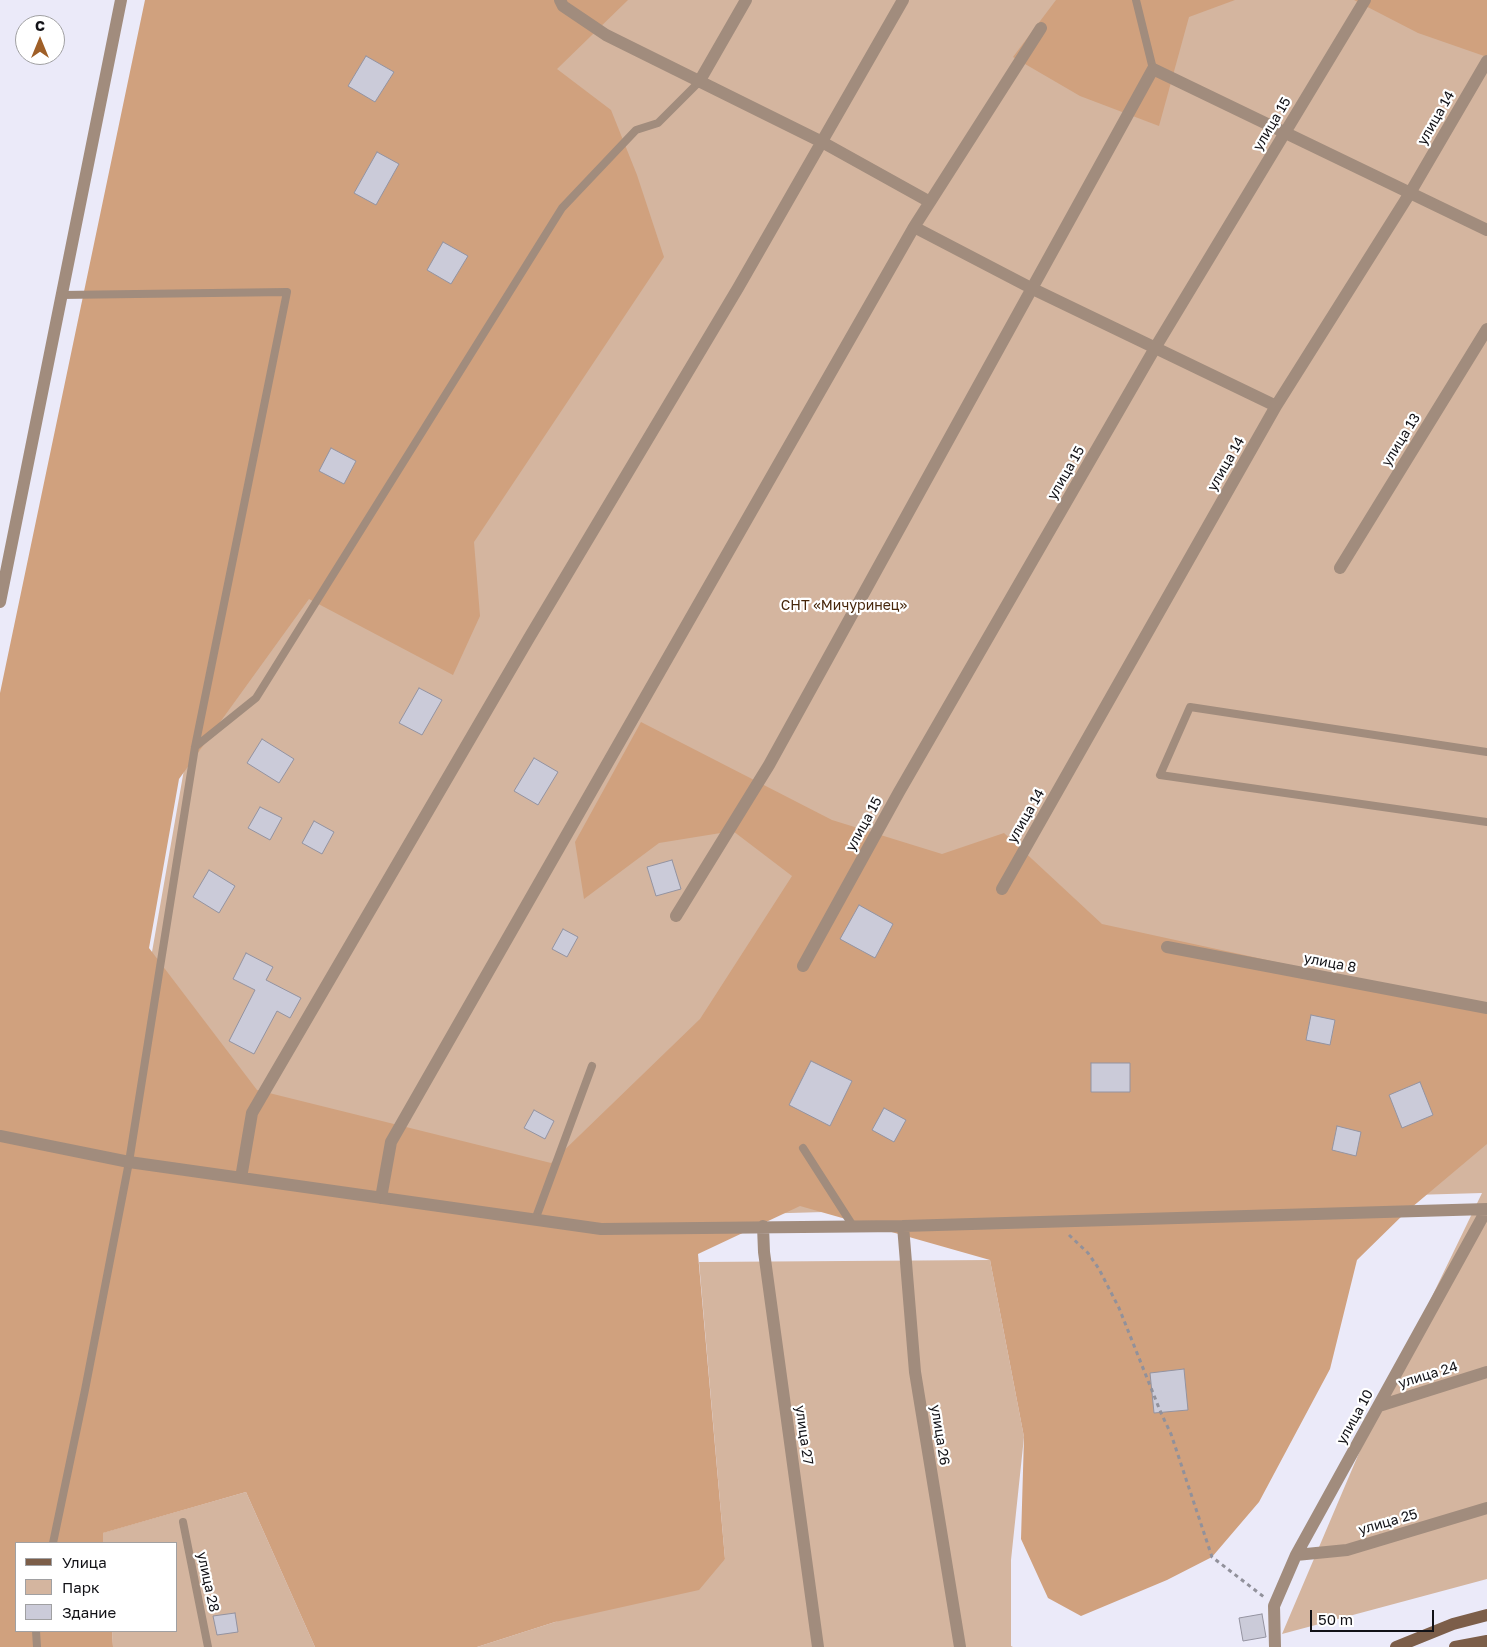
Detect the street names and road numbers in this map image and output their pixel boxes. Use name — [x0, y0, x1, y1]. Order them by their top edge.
street label: улица 14 — [1414, 88, 1458, 148]
street label: улица 15 — [1249, 94, 1295, 154]
street label: улица 13 — [1378, 410, 1424, 470]
street label: улица 14 — [1204, 434, 1248, 494]
street label: улица 15 — [1044, 443, 1088, 503]
street label: улица 14 — [1004, 786, 1048, 846]
street label: улица 15 — [842, 794, 886, 854]
street label: улица 8 — [1302, 950, 1358, 976]
street label: улица 24 — [1396, 1358, 1460, 1392]
street label: улица 10 — [1333, 1387, 1377, 1447]
street label: улица 27 — [792, 1404, 816, 1466]
street label: улица 26 — [927, 1404, 953, 1466]
street label: улица 25 — [1356, 1506, 1420, 1538]
street label: улица 28 — [193, 1550, 223, 1614]

